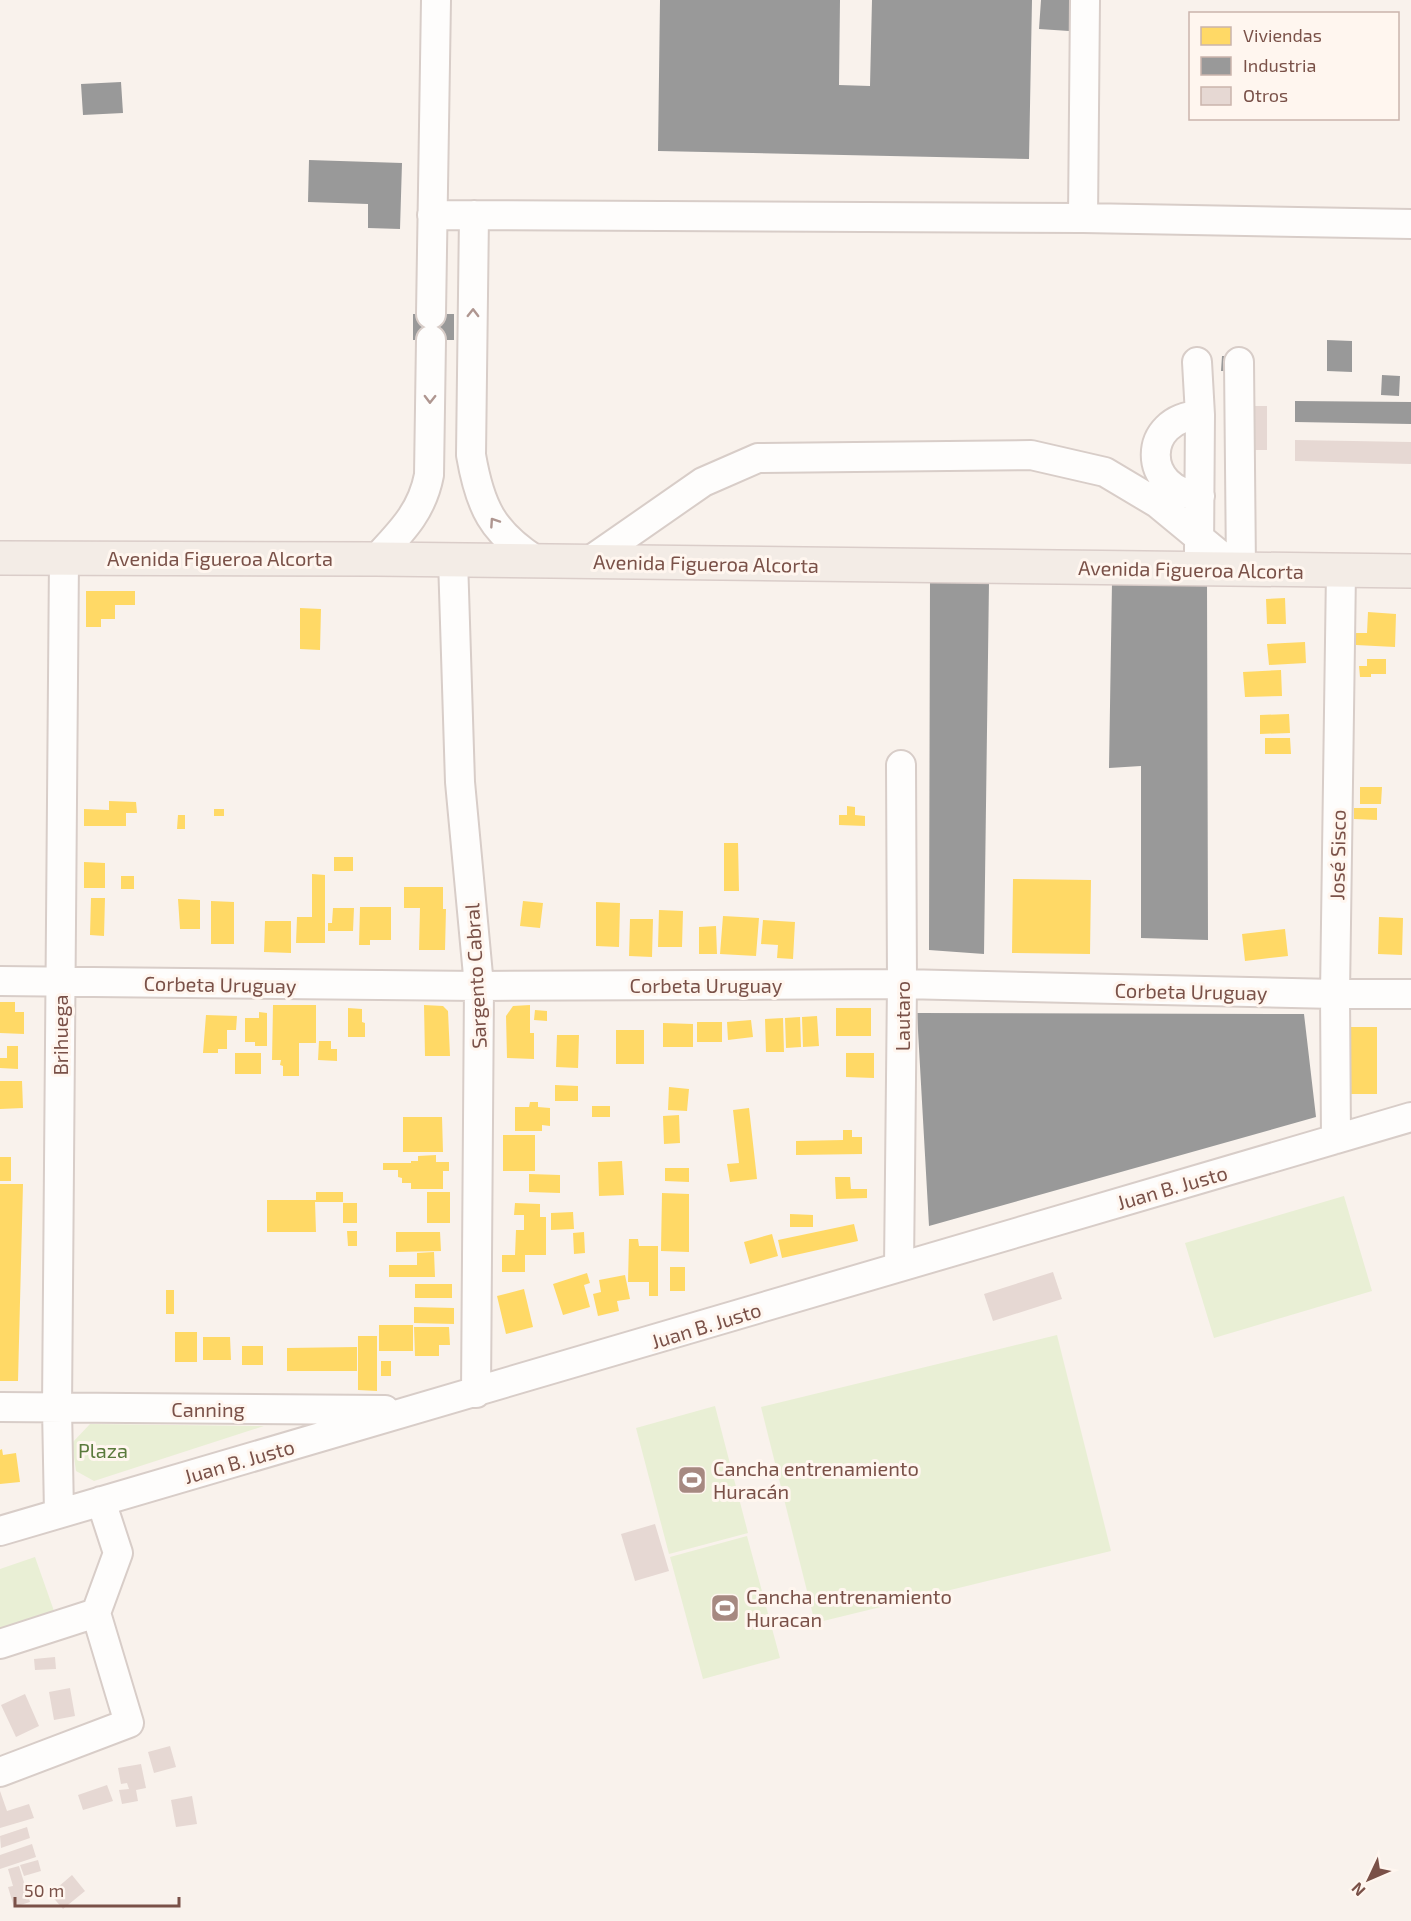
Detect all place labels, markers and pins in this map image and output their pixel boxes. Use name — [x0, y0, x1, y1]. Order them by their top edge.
place label: Cancha entrenamiento Huracán — [713, 1456, 919, 1503]
sports icon: Cancha entrenamiento Huracán — [676, 1464, 708, 1496]
place label: Cancha entrenamiento Huracan — [746, 1584, 952, 1631]
sports icon: Cancha entrenamiento Huracan — [709, 1592, 741, 1624]

